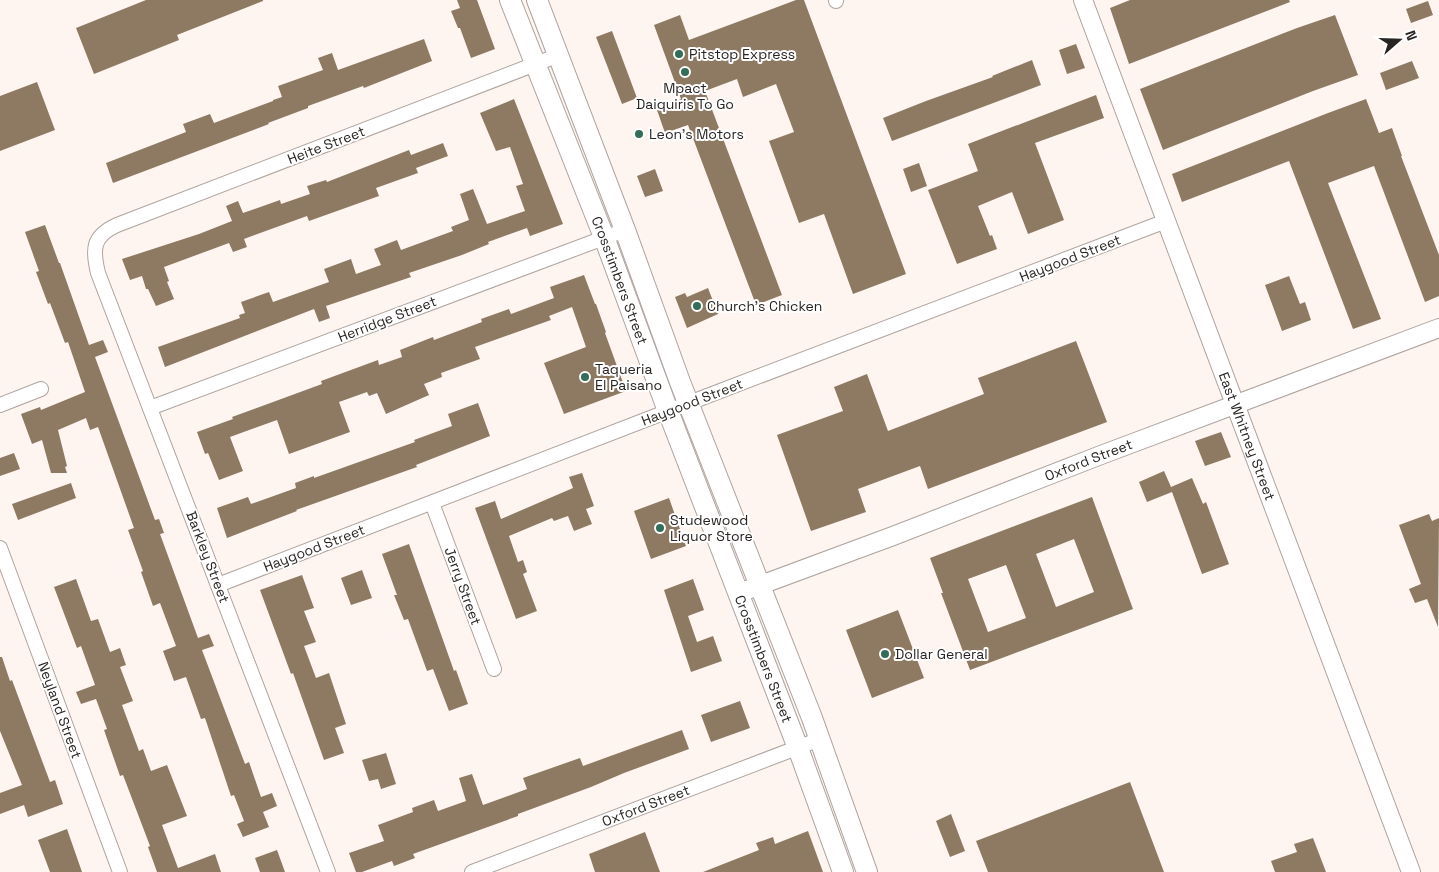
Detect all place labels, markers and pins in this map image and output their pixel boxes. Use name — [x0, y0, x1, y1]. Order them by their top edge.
place label: Pitstop Express — [689, 45, 795, 63]
marker: Pitstop Express — [673, 48, 685, 60]
marker: Mpact Daiquiris To Go — [679, 66, 691, 78]
place label: Mpact Daiquiris To Go — [636, 79, 734, 113]
place label: Leon's Motors — [649, 125, 744, 143]
marker: Leon's Motors — [633, 128, 645, 140]
place label: Church's Chicken — [707, 297, 822, 315]
marker: Church's Chicken — [691, 300, 703, 312]
place label: Taqueria El Paisano — [595, 360, 662, 394]
marker: Taqueria El Paisano — [579, 371, 591, 383]
place label: Studewood Liquor Store — [670, 511, 753, 545]
marker: Studewood Liquor Store — [654, 522, 666, 534]
place label: Dollar General — [895, 645, 988, 663]
marker: Dollar General — [879, 648, 891, 660]

